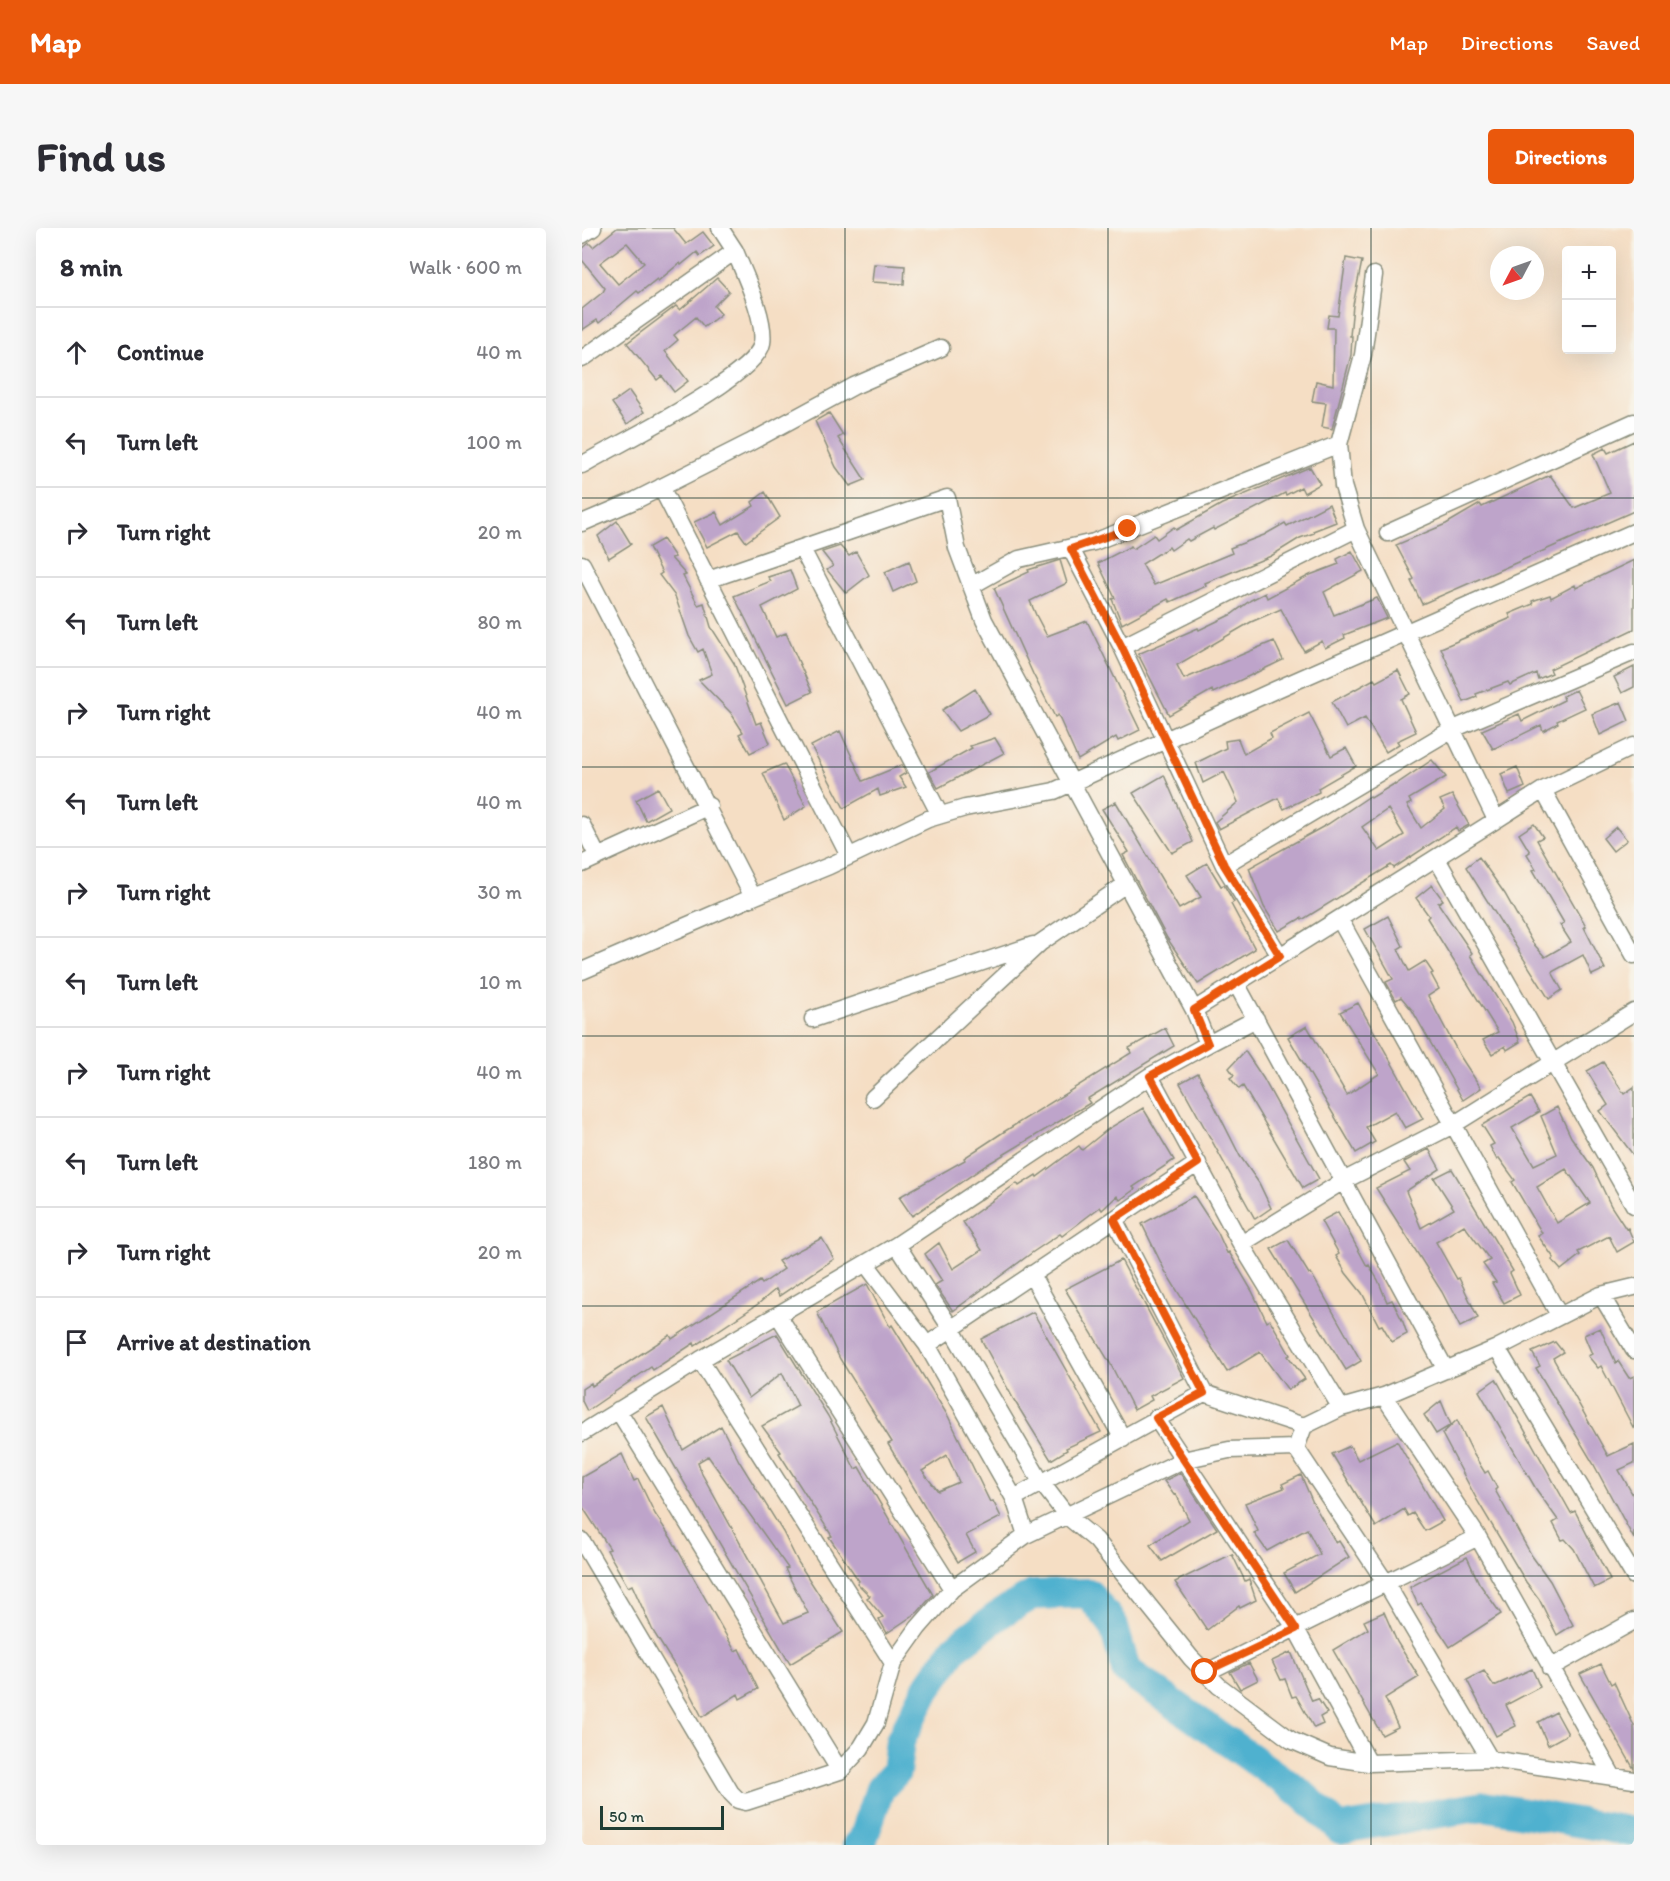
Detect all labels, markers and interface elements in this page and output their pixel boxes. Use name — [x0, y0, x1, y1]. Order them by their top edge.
text: Map — [30, 25, 81, 59]
text: Map — [1390, 30, 1428, 55]
text: Directions — [1461, 30, 1553, 55]
text: Saved — [1586, 30, 1640, 55]
button: Directions — [1488, 129, 1634, 184]
text: Find us — [36, 131, 166, 182]
north arrow — [1490, 246, 1544, 300]
map controls — [1562, 246, 1616, 354]
button: + — [1562, 246, 1616, 300]
text: 8 min — [60, 251, 122, 283]
text: Walk · 600 m — [409, 255, 522, 279]
button: − — [1562, 300, 1616, 354]
icon: ahead — [60, 336, 93, 369]
text: Continue — [117, 339, 204, 366]
text: 40 m — [476, 340, 522, 364]
icon: left — [60, 426, 93, 459]
text: Turn left — [117, 429, 198, 456]
text: 100 m — [467, 430, 522, 454]
route end — [1114, 515, 1140, 541]
icon: right — [60, 516, 93, 549]
text: Turn right — [117, 519, 211, 546]
text: 20 m — [478, 520, 522, 544]
icon: left — [60, 606, 93, 639]
text: Turn left — [117, 609, 198, 636]
text: 80 m — [477, 610, 522, 634]
icon: right — [60, 696, 93, 729]
text: Turn right — [117, 699, 211, 726]
text: 40 m — [476, 700, 522, 724]
icon: left — [60, 786, 93, 819]
text: Turn left — [117, 789, 198, 816]
text: 40 m — [476, 790, 522, 814]
icon: right — [60, 876, 93, 909]
text: Turn right — [117, 879, 211, 906]
text: 30 m — [477, 880, 522, 904]
icon: left — [60, 966, 93, 999]
text: Turn left — [117, 969, 198, 996]
text: 10 m — [479, 970, 522, 994]
icon: right — [60, 1056, 93, 1089]
text: Turn right — [117, 1059, 211, 1086]
text: 40 m — [476, 1060, 522, 1084]
icon: left — [60, 1146, 93, 1179]
text: Turn left — [117, 1149, 198, 1176]
text: 180 m — [468, 1150, 522, 1174]
icon: right — [60, 1236, 93, 1269]
text: Turn right — [117, 1239, 211, 1266]
text: 20 m — [478, 1240, 522, 1264]
icon: arrive — [60, 1326, 93, 1359]
text: Arrive at destination — [117, 1329, 311, 1356]
route start — [1191, 1658, 1217, 1684]
scale bar — [600, 1803, 724, 1830]
text: 50 m — [609, 1807, 644, 1826]

